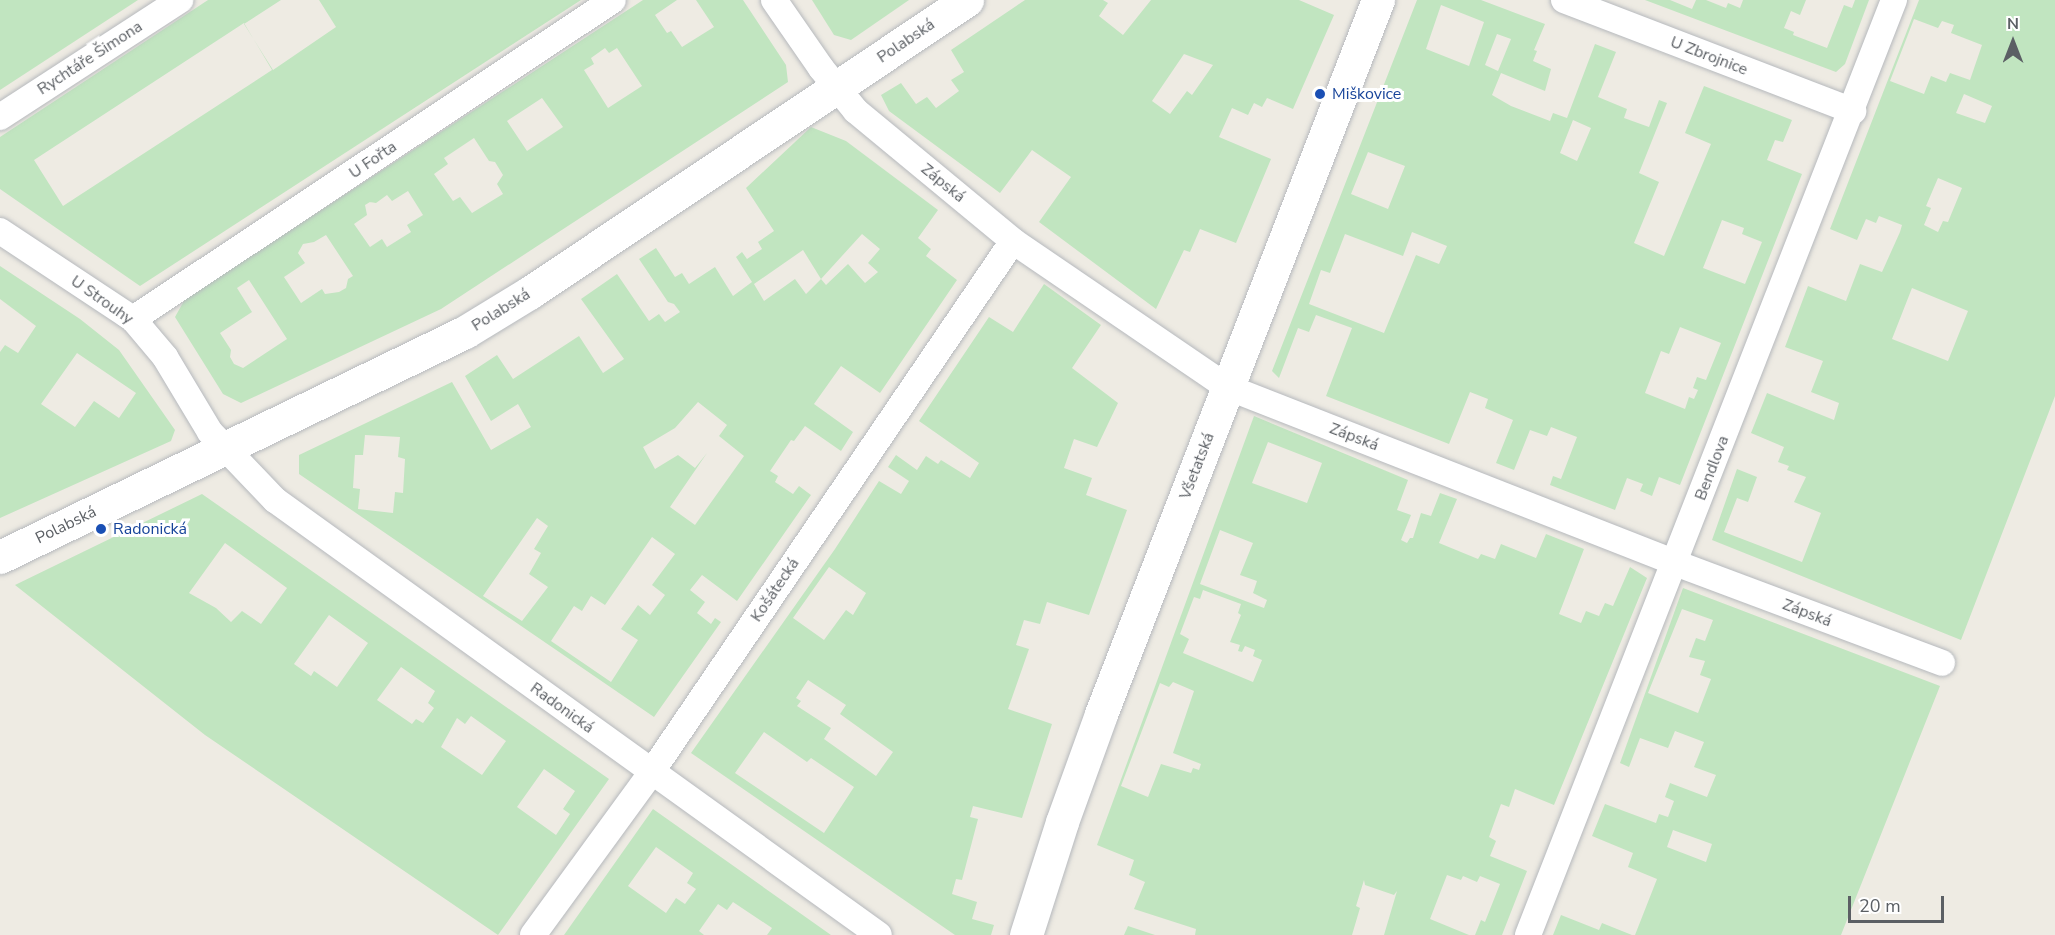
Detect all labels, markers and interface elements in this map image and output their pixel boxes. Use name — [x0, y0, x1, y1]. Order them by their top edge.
north arrow — [1983, 12, 2043, 72]
text: N — [2007, 13, 2019, 35]
street label: Polabská — [874, 15, 938, 67]
street label: Rychtáře Šimona — [34, 17, 146, 99]
street label: U Zbrojnice — [1668, 32, 1750, 80]
place label: Miškovice — [1332, 84, 1401, 104]
marker: Miškovice — [1313, 87, 1327, 101]
street label: U Fořta — [346, 137, 400, 183]
street label: Zápská — [917, 159, 969, 207]
street label: U Strouhy — [67, 272, 137, 328]
street label: Polabská — [468, 285, 534, 335]
street label: Zápská — [1327, 419, 1381, 455]
street label: Všetatská — [1175, 430, 1219, 502]
street label: Bendlova — [1691, 433, 1733, 503]
street label: Polabská — [32, 502, 100, 548]
place label: Radonická — [113, 519, 187, 539]
marker: Radonická — [94, 522, 108, 536]
street label: Košátecká — [747, 554, 803, 626]
street label: Zápská — [1780, 595, 1834, 631]
street label: Radonická — [526, 678, 598, 738]
scale bar — [1851, 884, 1947, 922]
text: 20 m — [1859, 894, 1901, 918]

